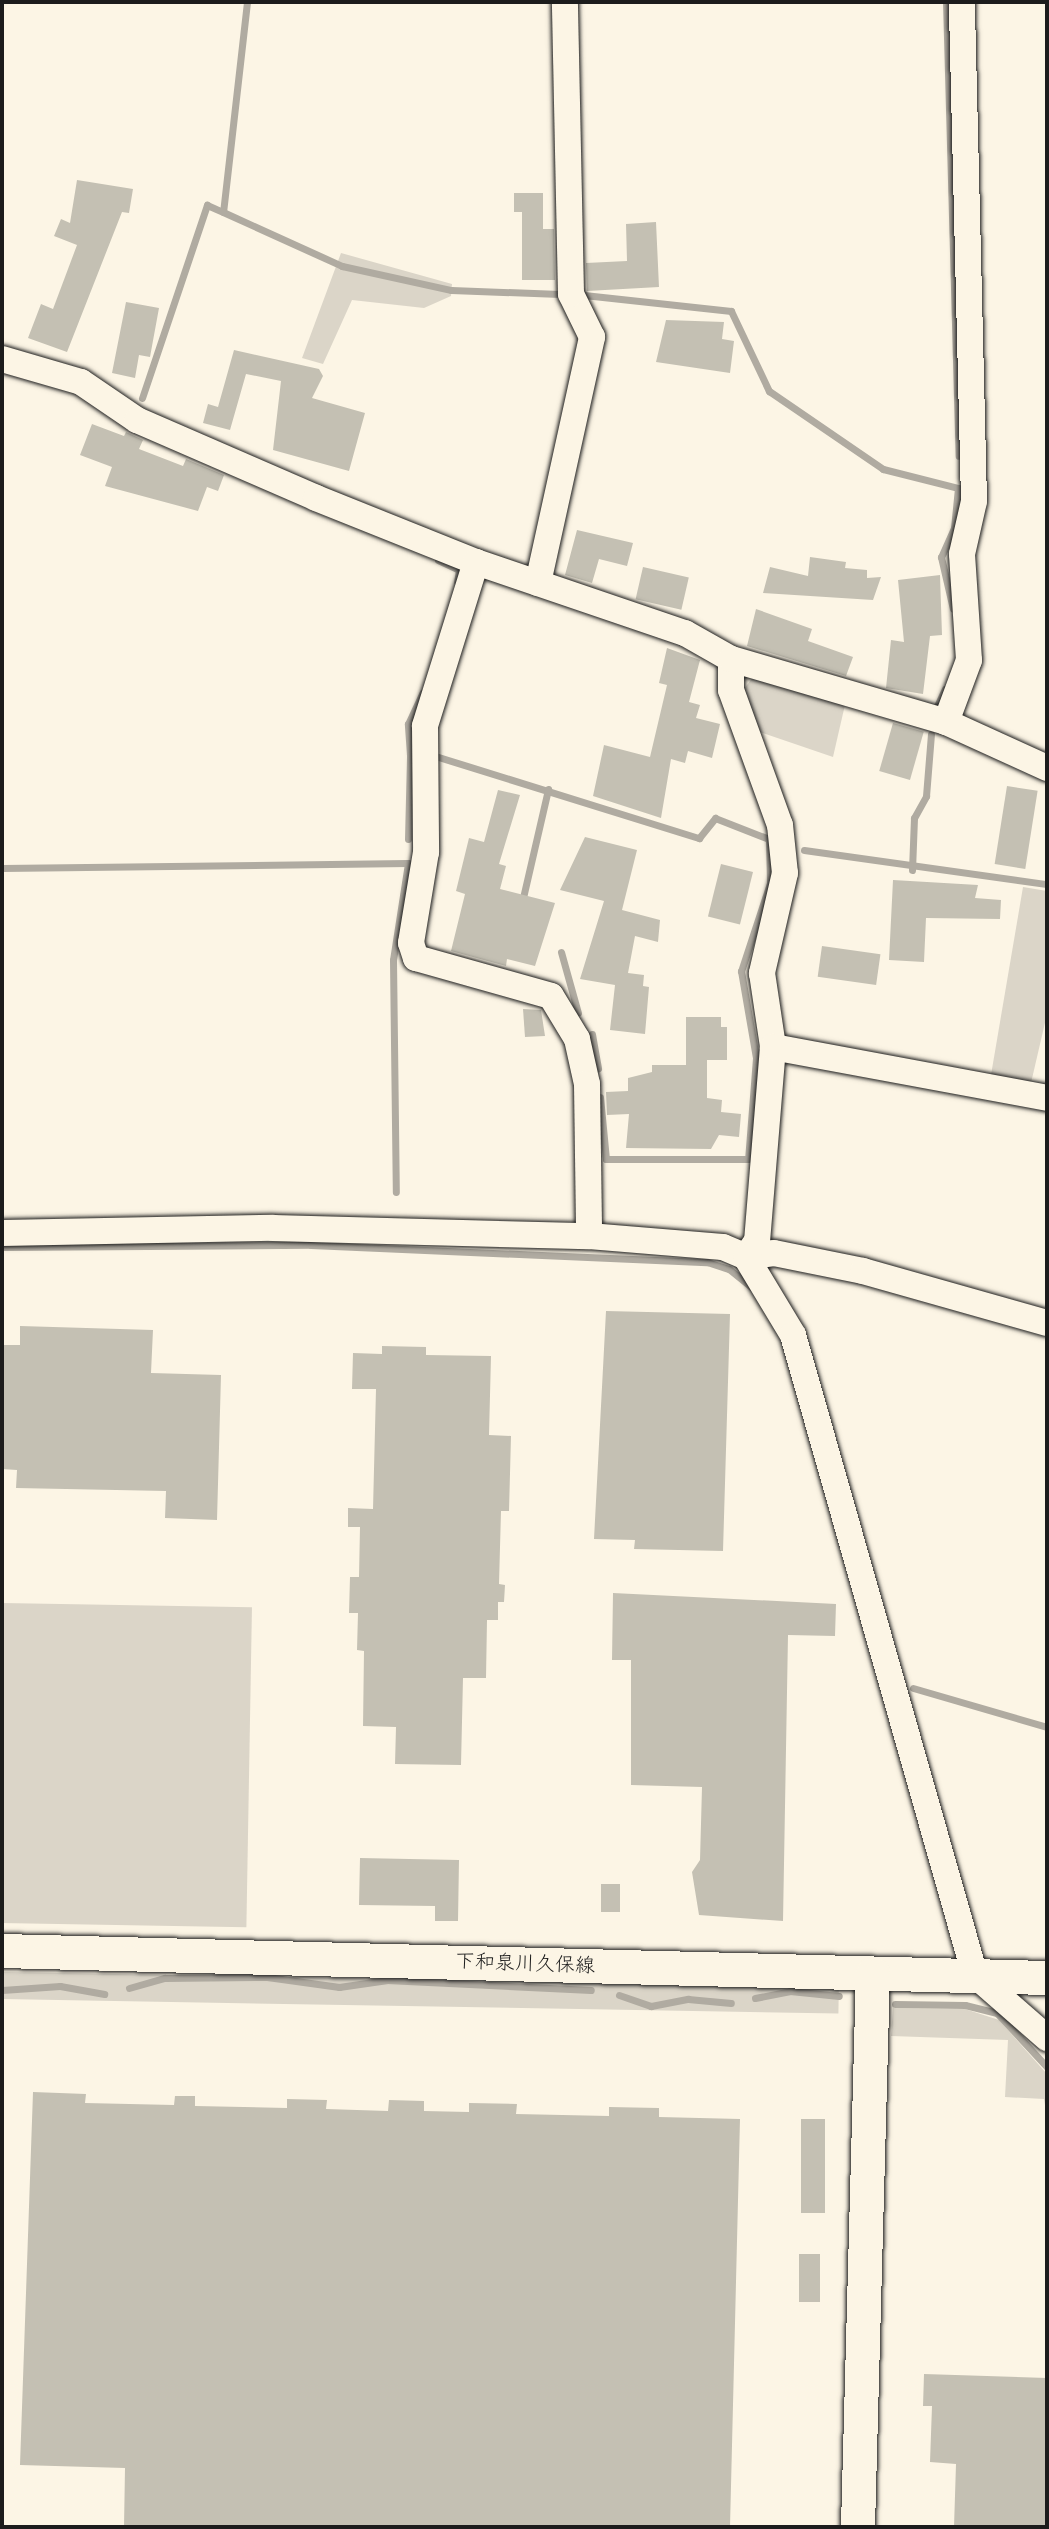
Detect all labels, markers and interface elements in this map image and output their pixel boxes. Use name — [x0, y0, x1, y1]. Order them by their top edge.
street label: 下和泉川久保線 — [455, 1949, 595, 1977]

